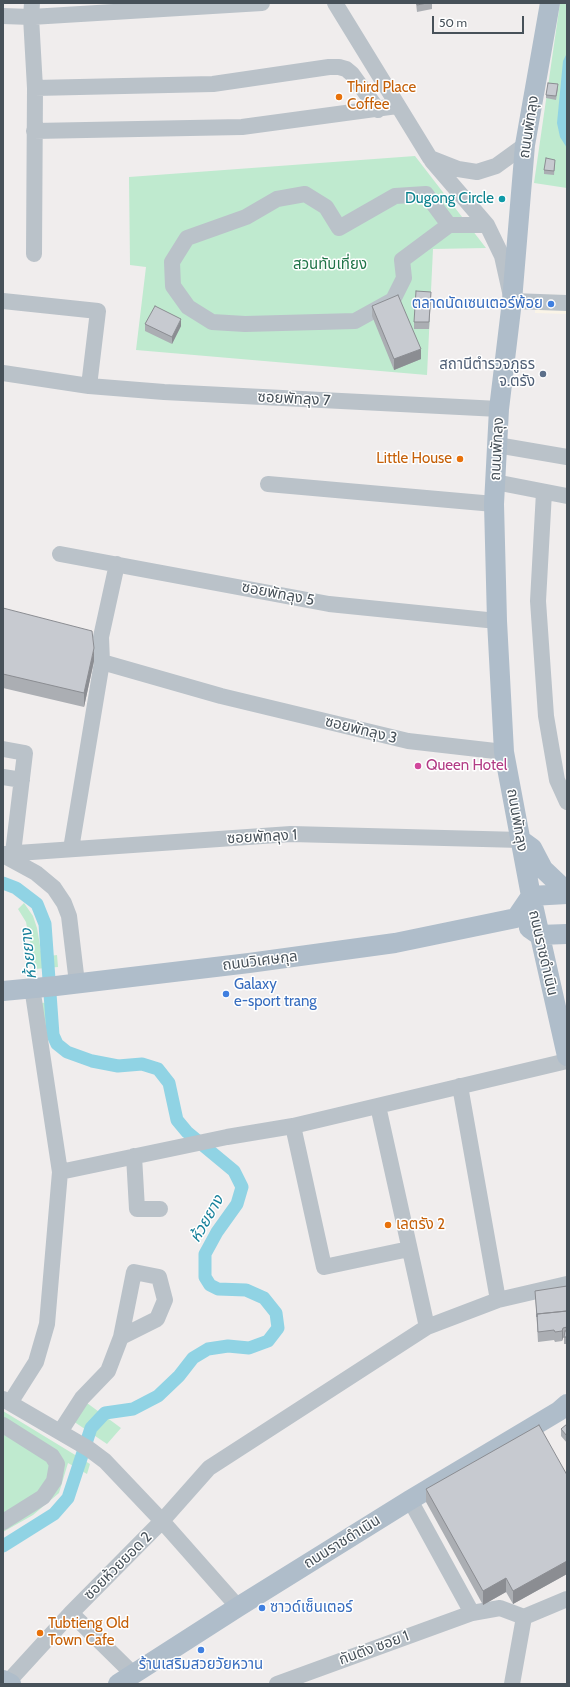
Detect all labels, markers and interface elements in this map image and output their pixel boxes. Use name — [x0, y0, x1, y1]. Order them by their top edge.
scale bar — [434, 8, 526, 34]
text: 50 m — [439, 15, 467, 30]
place label: Third Place Coffee — [347, 79, 416, 114]
marker: Third Place Coffee — [334, 92, 344, 102]
street label: ถนนพัทลุง — [515, 94, 543, 160]
place label: Dugong Circle — [405, 190, 494, 208]
marker: Dugong Circle — [497, 194, 507, 204]
park label: สวนทับเที่ยง — [293, 256, 367, 274]
place label: ตลาดนัดเซนเตอร์พ้อย — [412, 295, 543, 313]
marker: ตลาดนัดเซนเตอร์พ้อย — [546, 299, 556, 309]
place label: สถานีตำรวจภูธร จ.ตรัง — [439, 356, 535, 391]
marker: สถานีตำรวจภูธร จ.ตรัง — [538, 369, 548, 379]
street label: ซอยพัทลุง 7 — [257, 388, 331, 410]
street label: ถนนพัทลุง — [486, 417, 508, 481]
place label: Little House — [376, 450, 452, 468]
marker: Little House — [455, 454, 465, 464]
street label: ซอยพัทลุง 5 — [240, 578, 316, 610]
street label: ซอยพัทลุง 3 — [323, 712, 399, 748]
place label: Queen Hotel — [426, 757, 507, 775]
marker: Queen Hotel — [413, 761, 423, 771]
street label: ถนนพัทลุง — [503, 787, 531, 853]
street label: ซอยพัทลุง 1 — [226, 826, 298, 848]
street label: ถนนราชดำเนิน — [524, 909, 562, 997]
water label: ห้วยยาง — [17, 927, 41, 981]
street label: ถนนวิเศษกุล — [221, 947, 299, 975]
place label: Galaxy e-sport trang — [234, 976, 317, 1011]
marker: Galaxy e-sport trang — [221, 989, 231, 999]
water label: ห้วยยาง — [186, 1192, 228, 1246]
place label: เลตรัง 2 — [396, 1216, 445, 1234]
marker: เลตรัง 2 — [383, 1220, 393, 1230]
street label: ถนนราชดำเนิน — [300, 1511, 384, 1573]
street label: ซอยห้วยยอด 2 — [80, 1528, 156, 1604]
place label: ซาวด์เซ็นเตอร์ — [270, 1599, 353, 1617]
marker: ซาวด์เซ็นเตอร์ — [257, 1603, 267, 1613]
place label: Tubtieng Old Town Cafe — [48, 1615, 129, 1650]
street label: กันตัง ซอย 1 — [336, 1627, 412, 1669]
marker: Tubtieng Old Town Cafe — [35, 1628, 45, 1638]
marker: ร้านเสริมสวยวัยหวาน — [196, 1645, 206, 1655]
place label: ร้านเสริมสวยวัยหวาน — [139, 1656, 263, 1674]

